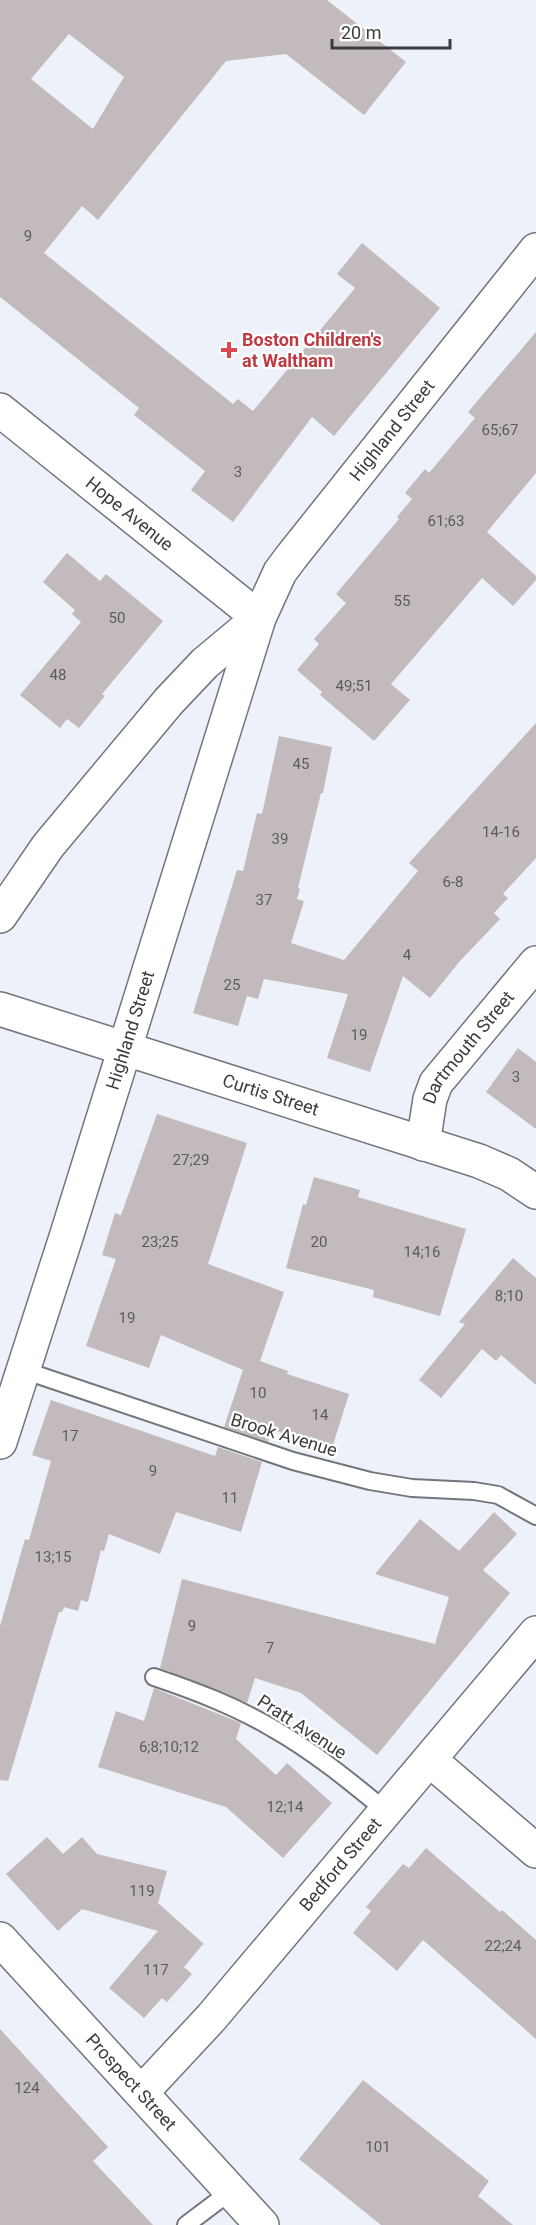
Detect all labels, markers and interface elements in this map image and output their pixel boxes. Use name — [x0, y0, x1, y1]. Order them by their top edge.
scale bar — [332, 12, 450, 50]
text: 20 m — [341, 22, 381, 43]
house number: 9 — [24, 227, 32, 245]
place label: Boston Children's at Waltham — [242, 329, 382, 371]
marker: Boston Children's at Waltham — [220, 341, 238, 359]
street label: Highland Street — [345, 375, 439, 485]
house number: 65;67 — [482, 421, 518, 439]
house number: 3 — [234, 463, 242, 481]
street label: Hope Avenue — [82, 472, 178, 555]
house number: 61;63 — [428, 512, 464, 530]
house number: 55 — [394, 592, 410, 610]
house number: 50 — [109, 609, 125, 627]
house number: 48 — [50, 666, 66, 684]
house number: 49;51 — [336, 677, 372, 695]
house number: 45 — [293, 755, 309, 773]
house number: 14-16 — [482, 823, 520, 841]
house number: 39 — [272, 830, 288, 848]
house number: 6-8 — [442, 873, 464, 891]
house number: 37 — [256, 891, 272, 909]
house number: 4 — [403, 946, 412, 964]
street label: Highland Street — [102, 968, 158, 1092]
house number: 25 — [224, 976, 240, 994]
street label: Dartmouth Street — [418, 987, 518, 1107]
house number: 19 — [351, 1026, 367, 1044]
house number: 3 — [512, 1068, 520, 1086]
street label: Curtis Street — [220, 1069, 322, 1120]
house number: 27;29 — [173, 1151, 209, 1169]
house number: 23;25 — [142, 1233, 178, 1251]
house number: 20 — [311, 1233, 327, 1251]
house number: 14;16 — [404, 1243, 440, 1261]
house number: 8;10 — [495, 1287, 523, 1305]
house number: 19 — [119, 1309, 135, 1327]
house number: 10 — [250, 1384, 266, 1402]
house number: 14 — [312, 1406, 329, 1424]
street label: Brook Avenue — [228, 1408, 340, 1461]
house number: 17 — [62, 1427, 78, 1445]
house number: 9 — [149, 1462, 157, 1480]
house number: 11 — [222, 1489, 238, 1507]
house number: 13;15 — [35, 1548, 71, 1566]
house number: 9 — [188, 1617, 196, 1635]
house number: 7 — [266, 1639, 274, 1657]
street label: Pratt Avenue — [254, 1690, 351, 1763]
house number: 6;8;10;12 — [139, 1738, 199, 1756]
house number: 12;14 — [267, 1798, 304, 1816]
street label: Bedford Street — [295, 1813, 386, 1915]
house number: 119 — [129, 1882, 155, 1900]
house number: 22;24 — [485, 1937, 522, 1955]
house number: 117 — [143, 1961, 169, 1979]
street label: Prospect Street — [82, 2029, 181, 2135]
house number: 124 — [14, 2079, 40, 2097]
house number: 101 — [365, 2138, 391, 2156]

